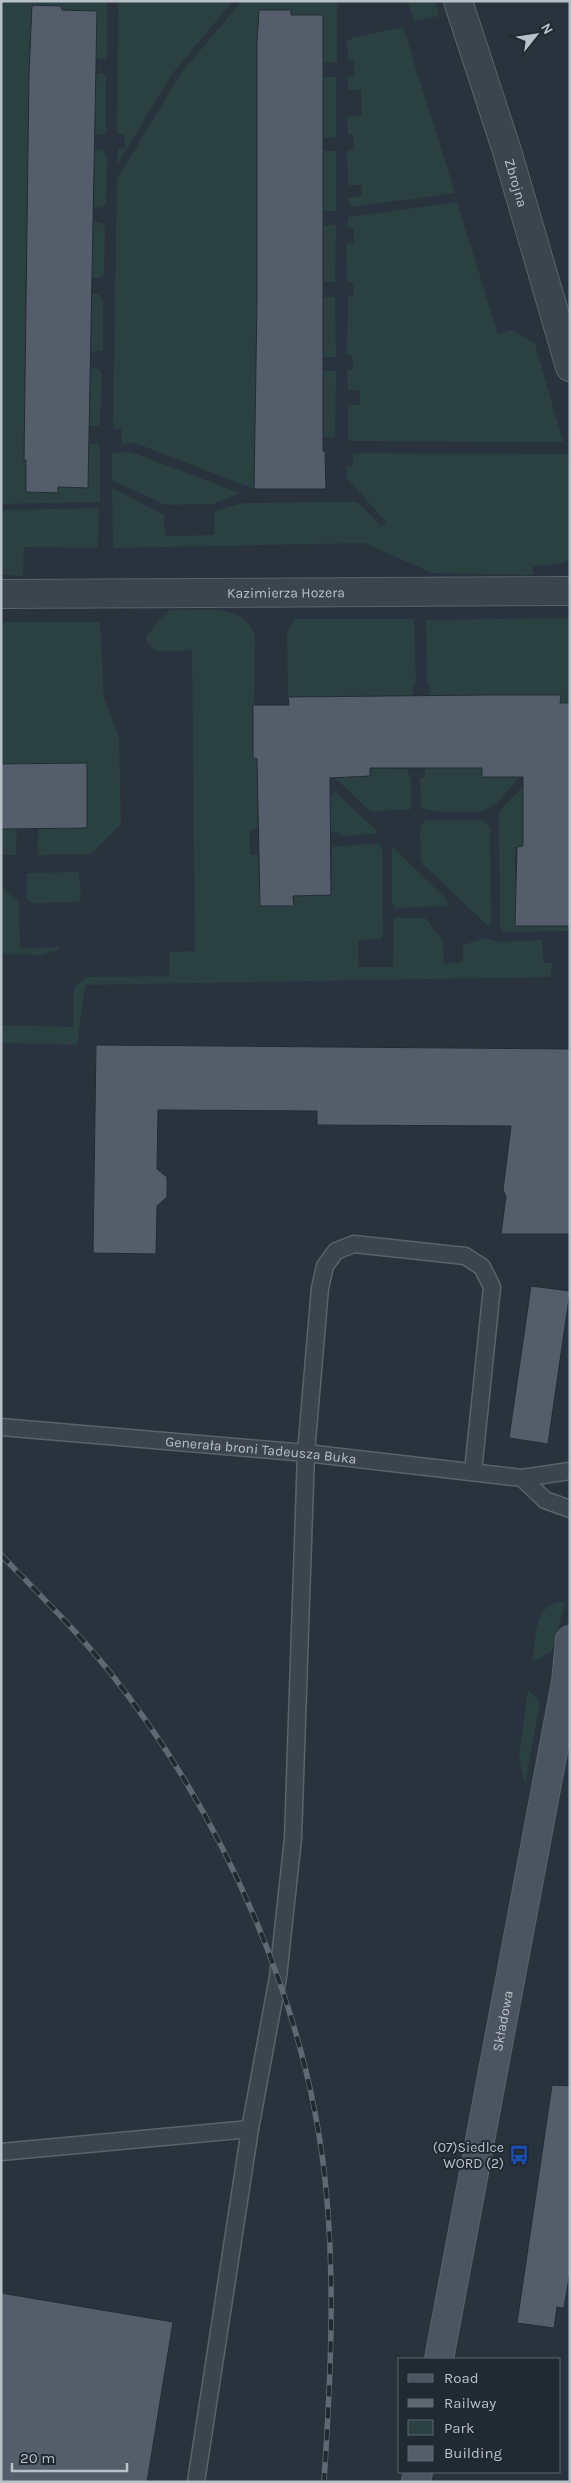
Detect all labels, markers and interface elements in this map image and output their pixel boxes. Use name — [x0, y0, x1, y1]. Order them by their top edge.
north arrow — [511, 10, 561, 60]
text: N — [537, 20, 557, 37]
street label: Zbrojna — [501, 157, 531, 209]
street label: Kazimierza Hozera — [227, 584, 345, 602]
street label: Generała broni Tadeusza Buka — [165, 1433, 357, 1468]
street label: Składowa — [489, 1989, 517, 2053]
place label: (07)Siedlce WORD (2) — [433, 2139, 504, 2172]
bus stop icon: (07)Siedlce WORD (2) — [508, 2144, 530, 2166]
legend — [398, 2358, 561, 2473]
text: Road — [444, 2369, 479, 2387]
text: Railway — [444, 2394, 496, 2412]
text: Park — [444, 2419, 474, 2437]
scale bar — [12, 2440, 128, 2472]
text: Building — [444, 2444, 502, 2462]
text: 20 m — [20, 2449, 55, 2467]

